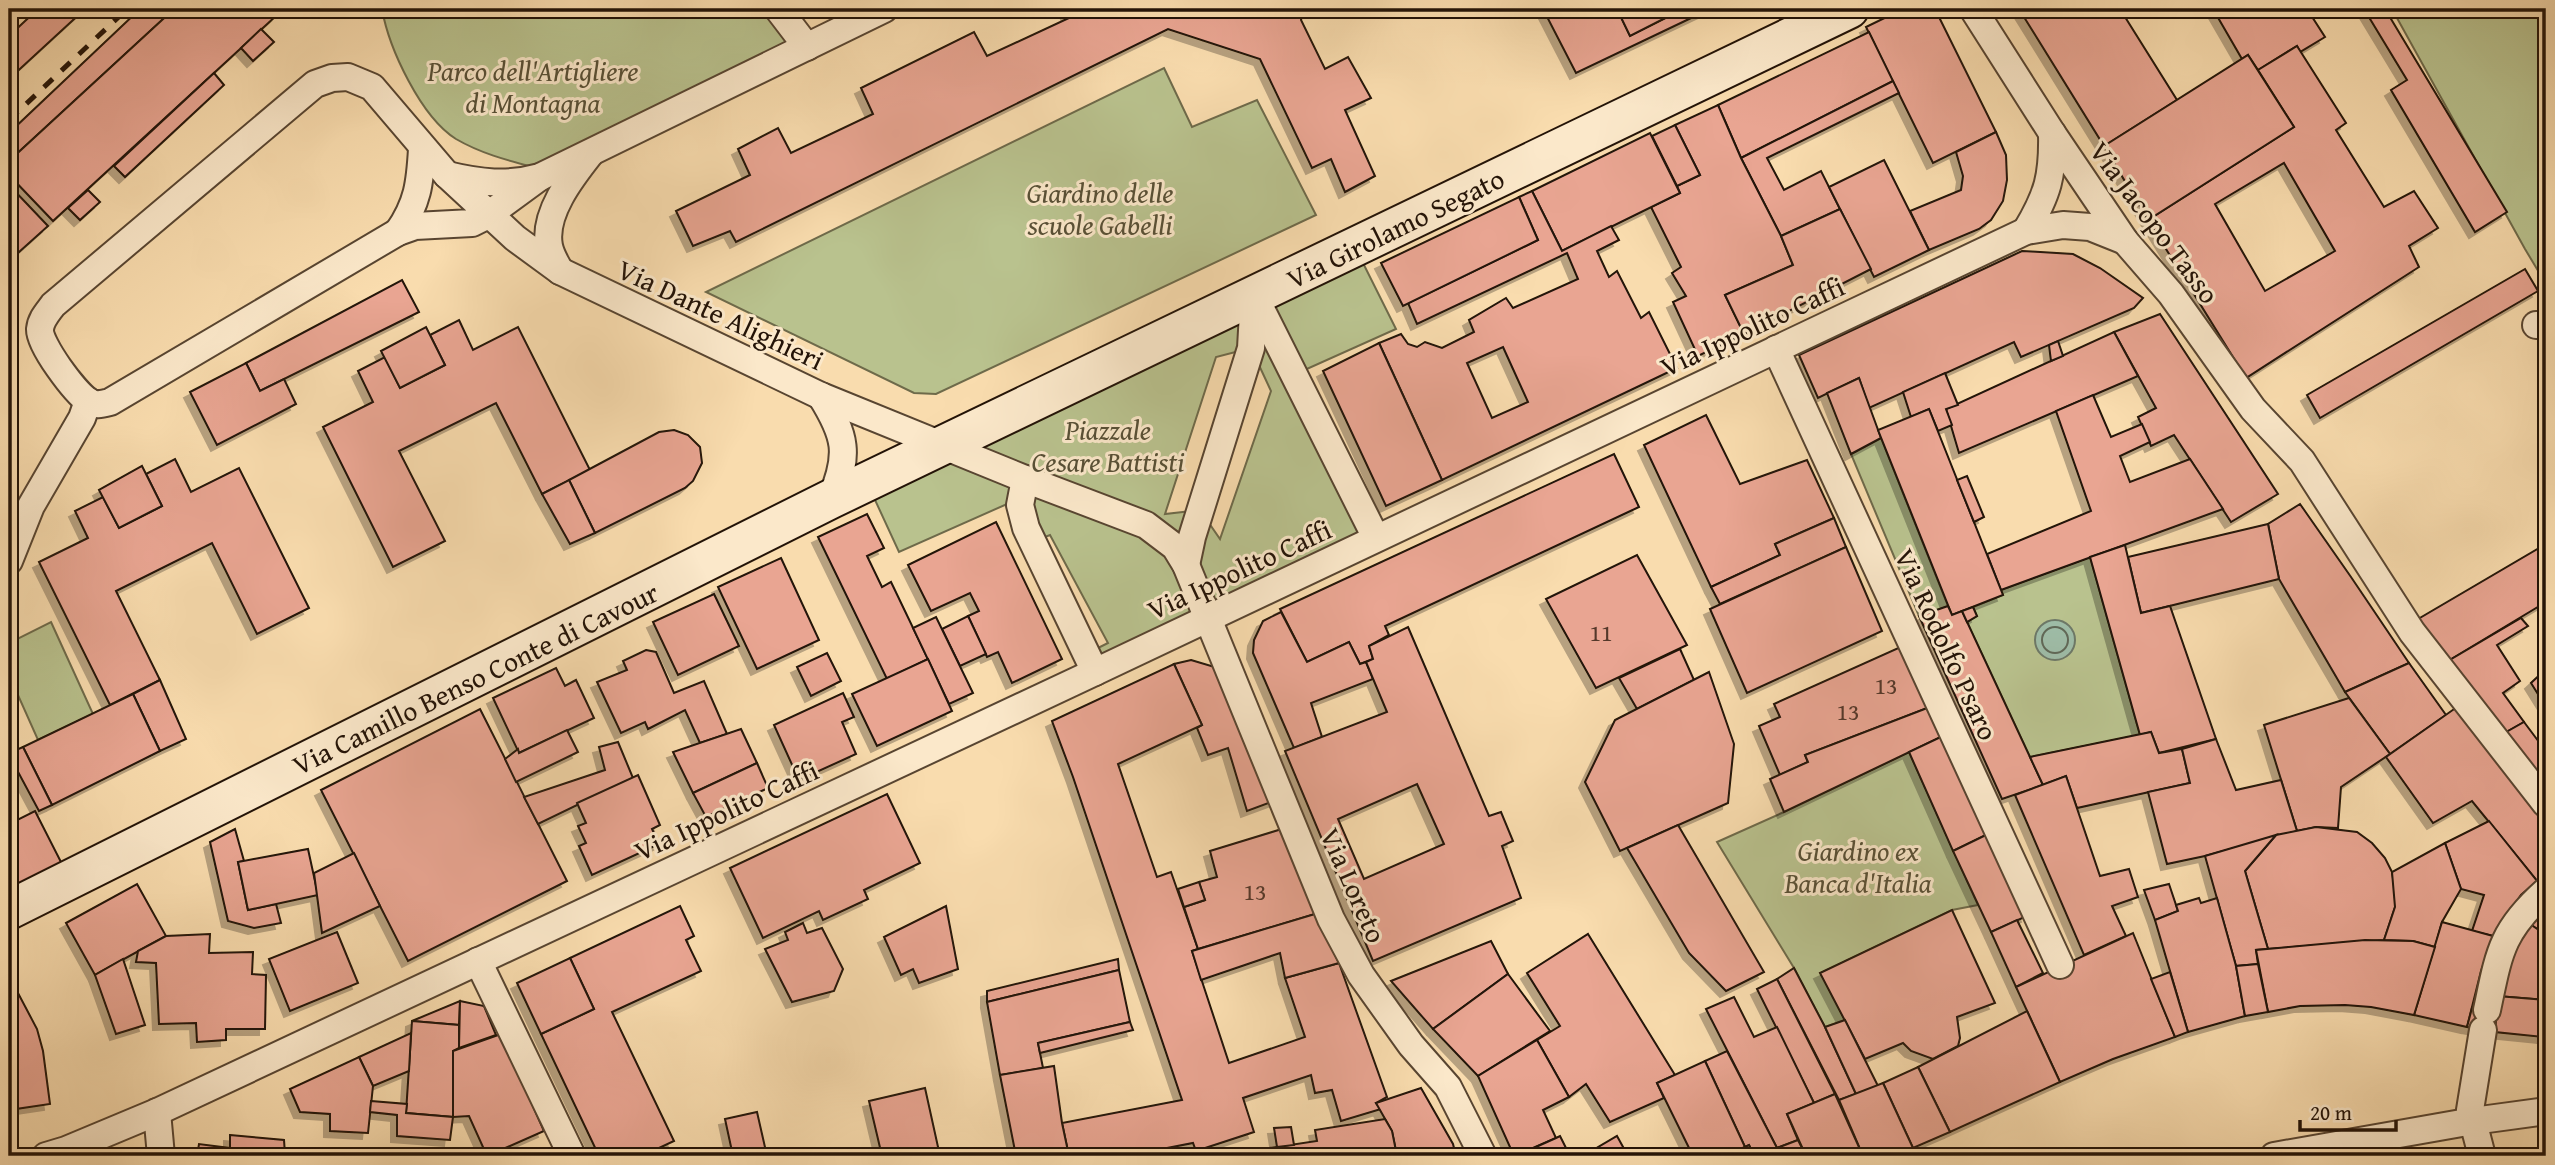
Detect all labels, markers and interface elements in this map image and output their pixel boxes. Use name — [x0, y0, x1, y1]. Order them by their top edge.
park label: Parco dell'Artigliere di Montagna — [426, 50, 639, 123]
street label: Via Jacopo Tasso — [2080, 132, 2230, 312]
street label: Via Girolamo Segato — [1279, 157, 1511, 299]
park label: Giardino delle scuole Gabelli — [1026, 172, 1174, 245]
street label: Via Dante Alighieri — [611, 248, 831, 380]
street label: Via Ippolito Caffi — [1653, 265, 1851, 387]
park label: Piazzale Cesare Battisti — [1032, 409, 1184, 482]
street label: Via Ippolito Caffi — [1140, 508, 1338, 630]
street label: Via Rodolfo Psaro — [1885, 541, 2009, 747]
street label: Via Camillo Benso Conte di Cavour — [285, 571, 666, 785]
house number: 11 — [1589, 615, 1613, 650]
house number: 13 — [1874, 668, 1898, 703]
house number: 13 — [1836, 694, 1860, 729]
street label: Via Ippolito Caffi — [627, 749, 825, 871]
street label: Via Loreto — [1310, 821, 1398, 949]
park label: Giardino ex Banca d'Italia — [1783, 830, 1932, 903]
house number: 13 — [1243, 874, 1267, 909]
scale bar — [2300, 1088, 2396, 1132]
text: 20 m — [2310, 1097, 2352, 1128]

